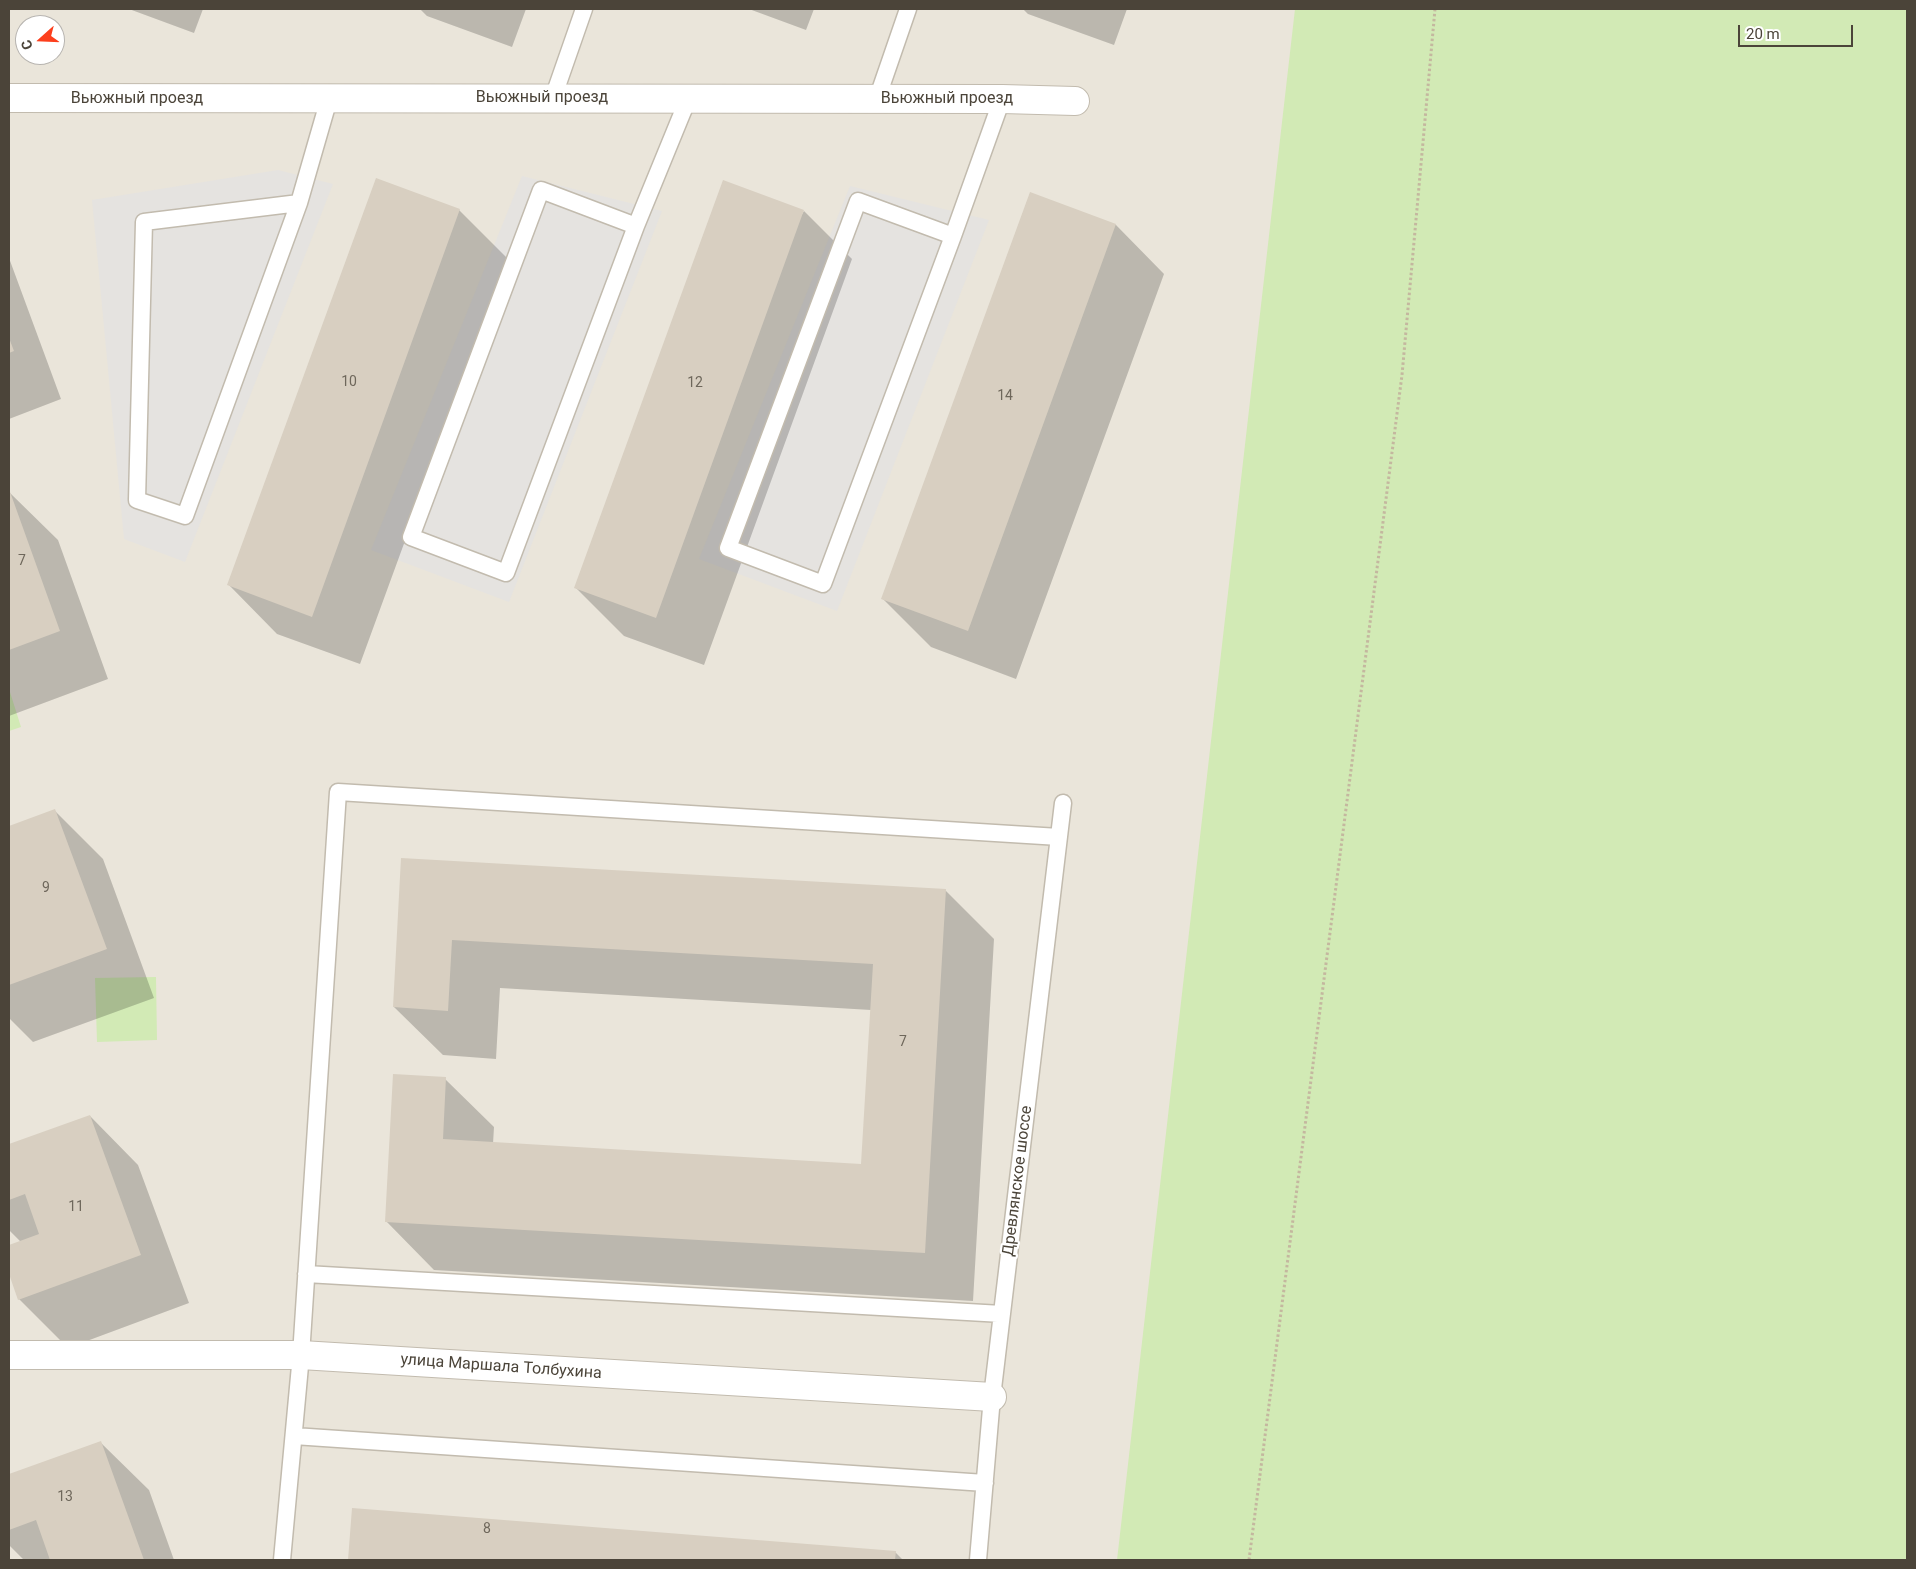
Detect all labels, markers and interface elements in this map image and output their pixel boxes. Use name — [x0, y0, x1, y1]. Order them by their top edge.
north arrow — [15, 15, 65, 65]
scale bar — [1741, 15, 1856, 47]
text: 20 m — [1746, 25, 1780, 43]
text: С — [18, 38, 36, 52]
street label: Вьюжный проезд — [476, 88, 608, 108]
street label: Вьюжный проезд — [71, 89, 203, 109]
street label: Вьюжный проезд — [881, 89, 1013, 109]
house number: 10 — [341, 374, 357, 390]
house number: 12 — [687, 375, 703, 391]
house number: 14 — [997, 388, 1013, 404]
house number: 7 — [18, 553, 26, 569]
house number: 9 — [42, 880, 50, 896]
house number: 7 — [899, 1034, 907, 1050]
street label: Древлянское шоссе — [999, 1105, 1037, 1257]
house number: 11 — [68, 1199, 84, 1215]
street label: улица Маршала Толбухина — [400, 1350, 602, 1384]
house number: 13 — [57, 1489, 73, 1505]
house number: 8 — [483, 1521, 491, 1537]

